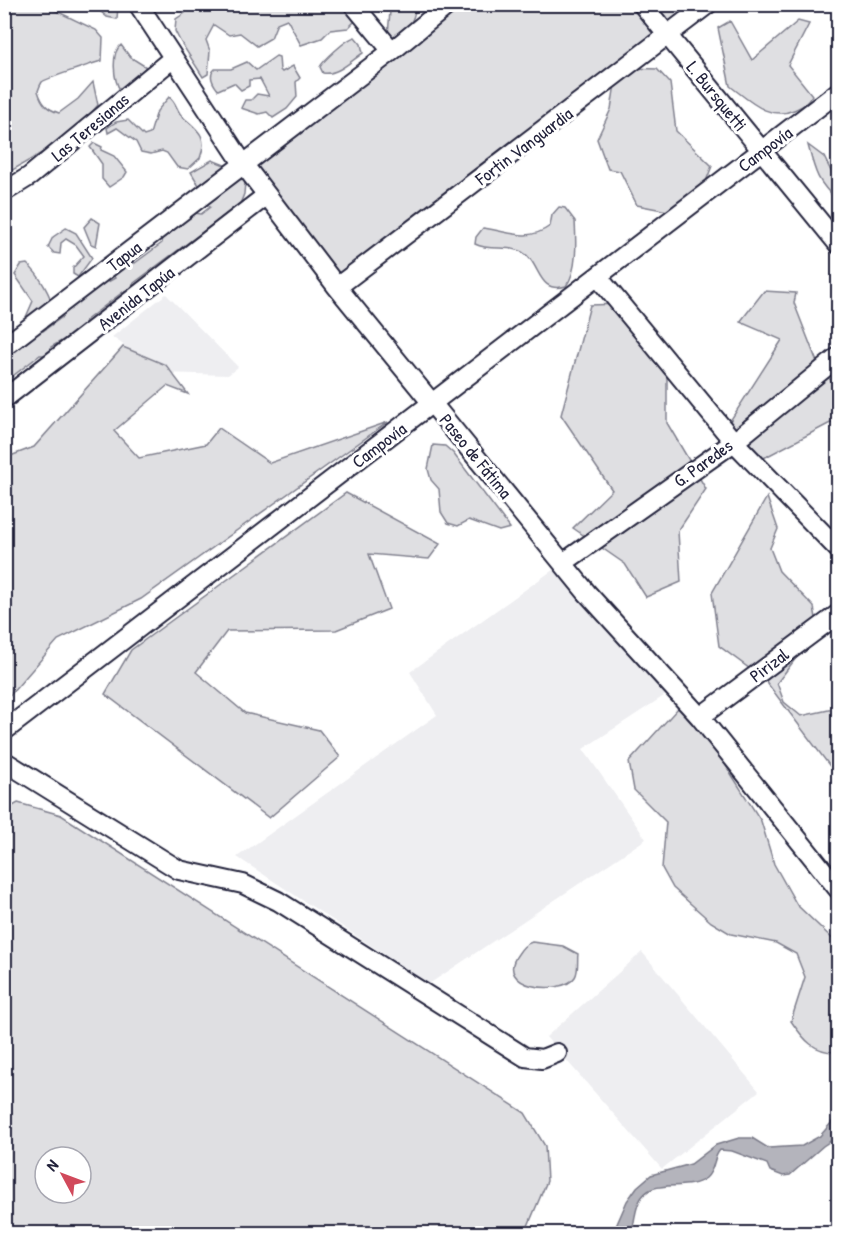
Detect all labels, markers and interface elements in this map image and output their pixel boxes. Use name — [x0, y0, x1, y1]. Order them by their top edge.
street label: L. Bursquetti — [681, 55, 753, 137]
street label: Las Teresianas — [46, 87, 134, 167]
street label: Fortin Vanguardia — [469, 101, 578, 192]
street label: Campovía — [733, 120, 797, 178]
street label: Tapua — [102, 235, 146, 277]
street label: Avenida Tapúa — [92, 260, 180, 336]
street label: Paseo de Fátima — [434, 408, 518, 504]
street label: Campovía — [347, 416, 411, 474]
street label: G. Paredes — [668, 433, 738, 493]
street label: Pirizal — [744, 642, 794, 688]
north arrow — [33, 1145, 93, 1205]
text: N — [41, 1154, 63, 1176]

